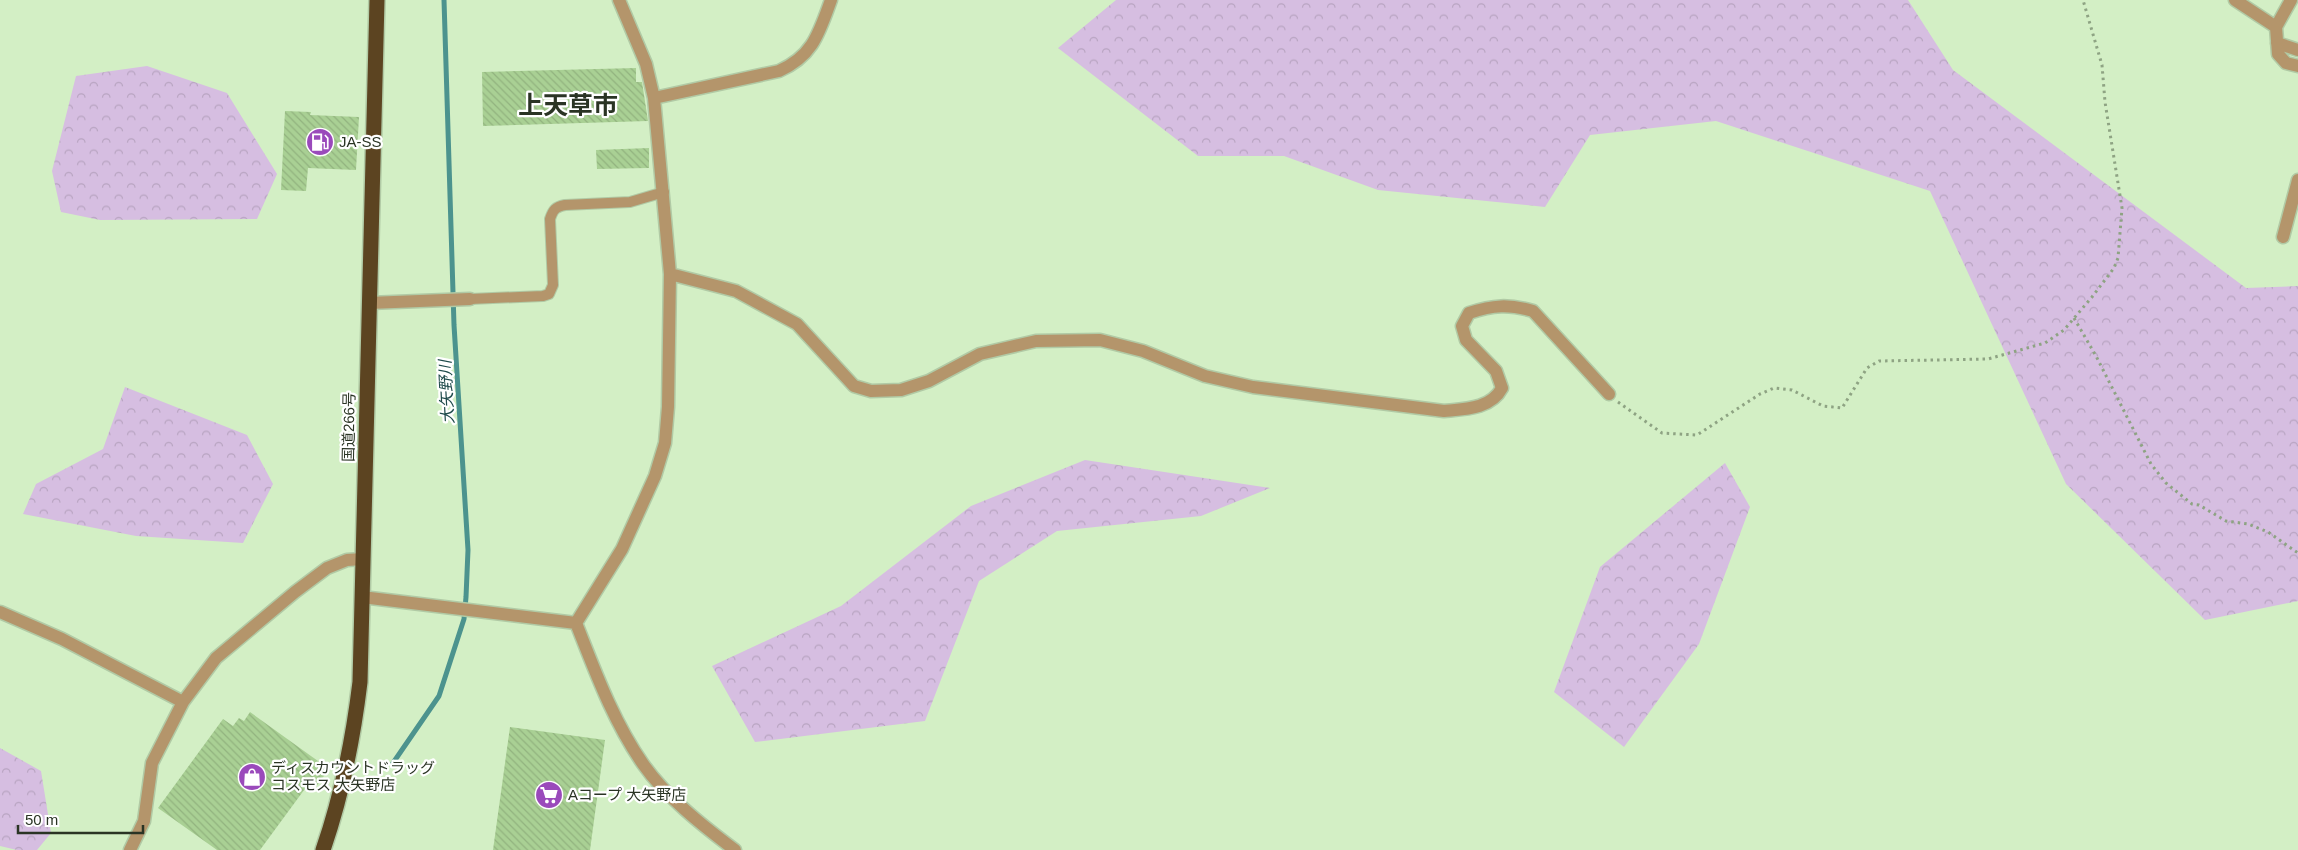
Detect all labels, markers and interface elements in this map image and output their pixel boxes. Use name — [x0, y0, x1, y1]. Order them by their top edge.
district label: 上天草市 — [518, 91, 618, 119]
fuel station icon: JA-SS — [305, 127, 335, 157]
place label: JA-SS — [339, 133, 382, 150]
water label: 大矢野川 — [436, 358, 457, 424]
street label: 国道266号 — [339, 392, 358, 462]
place label: ディスカウントドラッグ コスモス 大矢野店 — [271, 759, 435, 793]
shop icon: ディスカウントドラッグ コスモス 大矢野店 — [237, 762, 267, 792]
supermarket icon: Aコープ 大矢野店 — [534, 780, 564, 810]
place label: Aコープ 大矢野店 — [568, 786, 686, 803]
scale bar — [18, 802, 142, 834]
text: 50 m — [25, 811, 58, 828]

